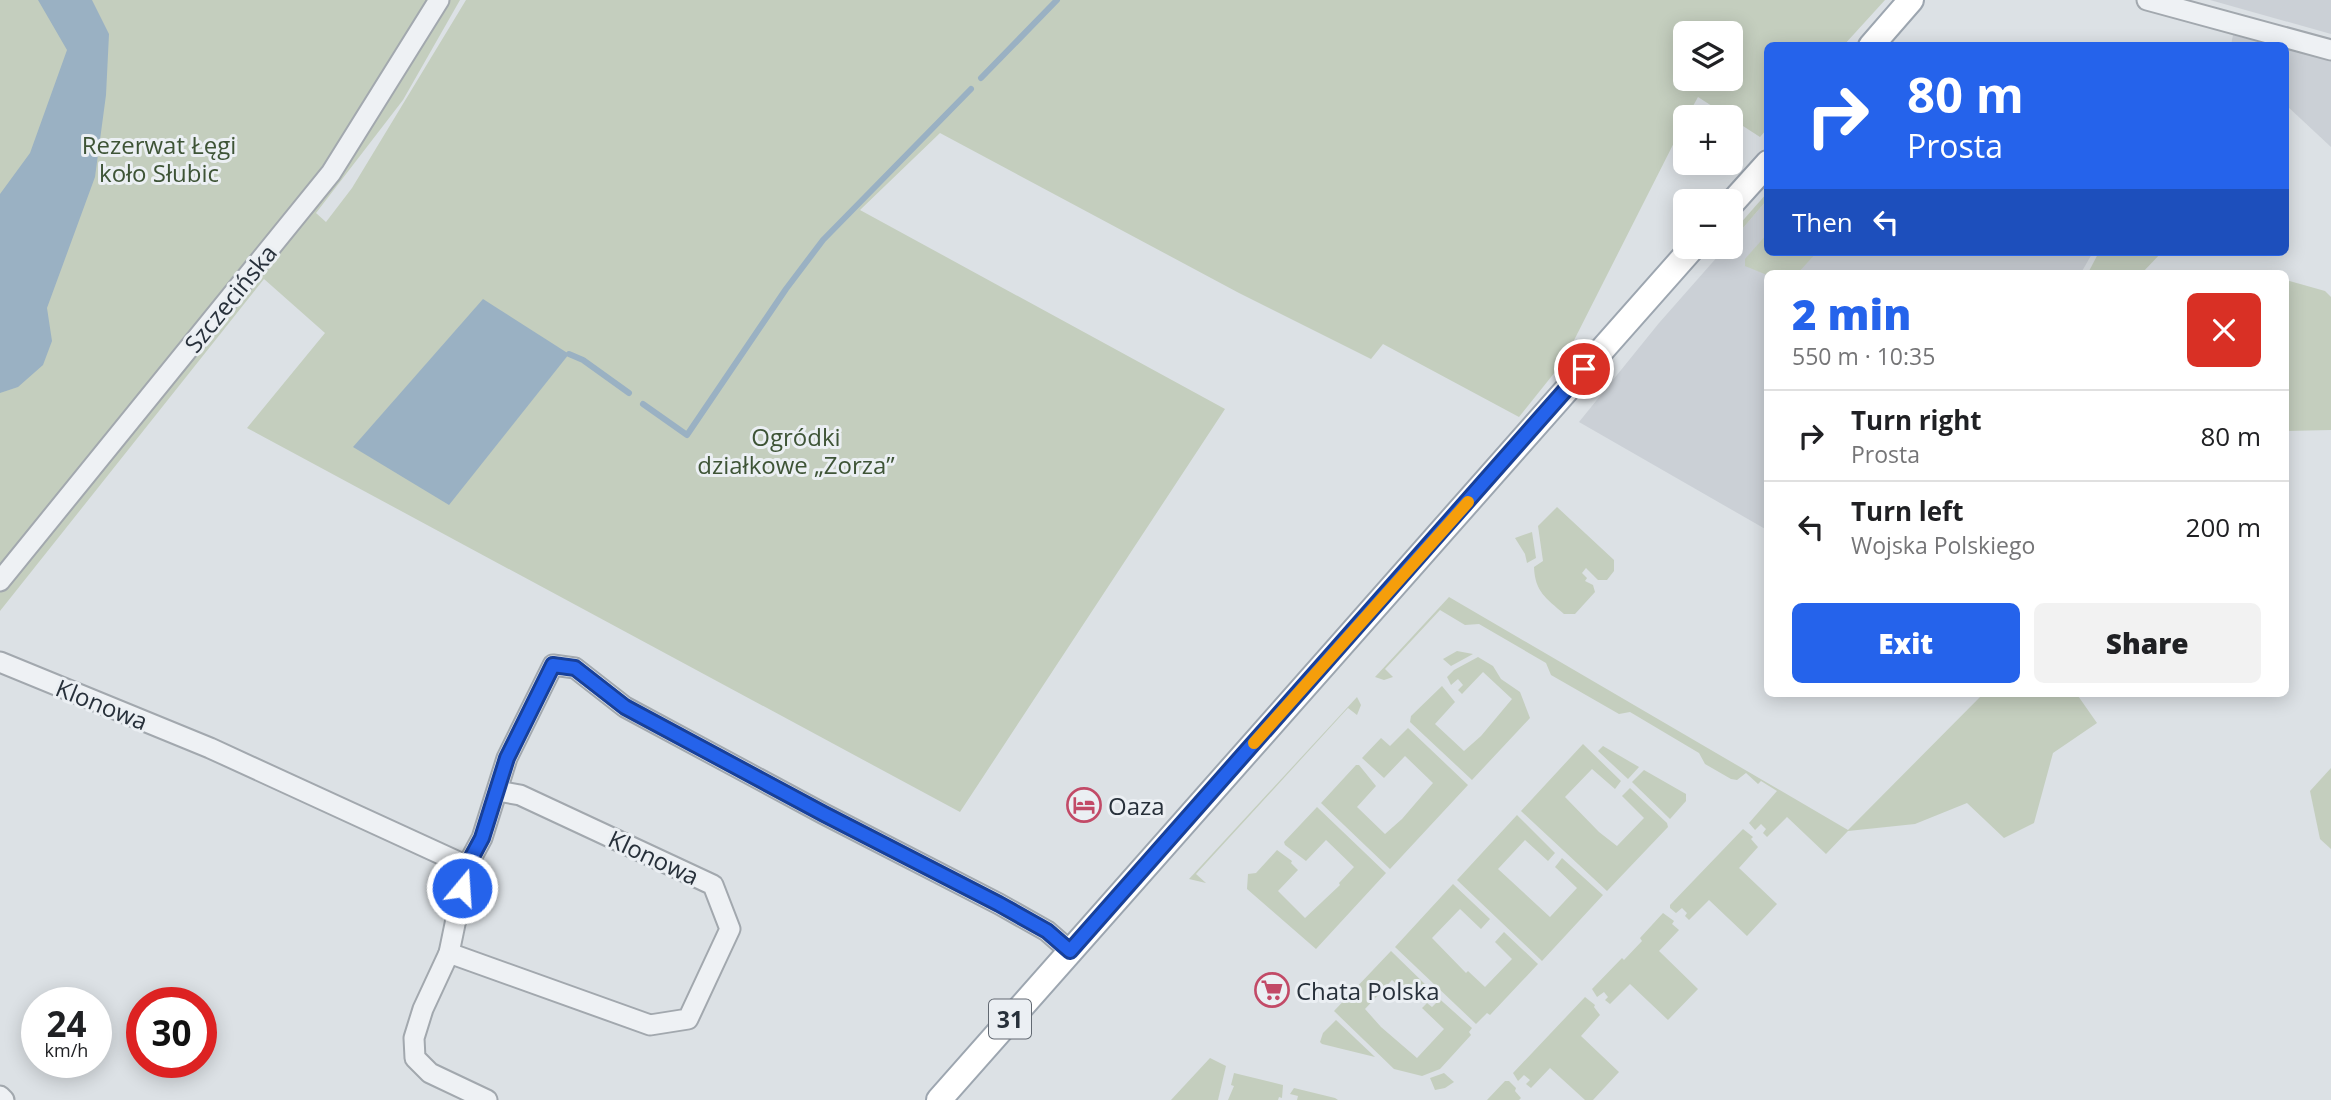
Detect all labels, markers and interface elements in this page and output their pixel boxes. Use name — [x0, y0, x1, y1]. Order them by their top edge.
map controls — [1673, 21, 1743, 259]
button: layers — [1673, 21, 1743, 91]
text: 80 m — [1907, 61, 2024, 127]
icon: right — [1792, 70, 1883, 161]
button: + — [1673, 105, 1743, 175]
text: Prosta — [1907, 124, 2003, 167]
park label: Rezerwat Łęgi koło Słubic — [82, 128, 236, 189]
button: − — [1673, 189, 1743, 259]
icon: left — [1867, 203, 1905, 241]
text: Then — [1792, 204, 1853, 240]
street label: Szczecińska — [176, 237, 284, 359]
text: 2 min — [1792, 285, 1911, 342]
button: close — [2187, 293, 2261, 367]
pin — [1554, 339, 1614, 399]
text: 550 m · 10:35 — [1792, 340, 1935, 372]
icon: arrive — [1565, 350, 1603, 388]
text: Turn right — [1851, 402, 1982, 438]
icon: right — [1792, 417, 1830, 455]
text: 80 m — [2200, 418, 2261, 454]
park label: Ogródki działkowe „Zorza” — [697, 420, 895, 481]
text: Prosta — [1851, 438, 1920, 470]
text: Turn left — [1851, 493, 1963, 529]
icon: left — [1792, 508, 1830, 546]
text: 200 m — [2186, 509, 2261, 545]
text: Wojska Polskiego — [1851, 529, 2035, 561]
button: Exit — [1792, 603, 2020, 683]
button: Share — [2034, 603, 2261, 683]
street label: Klonowa — [51, 671, 153, 737]
hotel icon: Oaza — [1065, 786, 1103, 824]
place label: Oaza — [1108, 789, 1165, 822]
street label: Klonowa — [603, 822, 705, 892]
position arrow — [425, 851, 499, 925]
supermarket icon: Chata Polska — [1253, 971, 1291, 1009]
place label: Chata Polska — [1296, 974, 1440, 1007]
speed limit sign: 30 — [126, 987, 217, 1078]
text: 24 — [46, 1000, 87, 1047]
road number: 31 — [989, 1000, 1031, 1038]
text: km/h — [45, 1038, 88, 1062]

